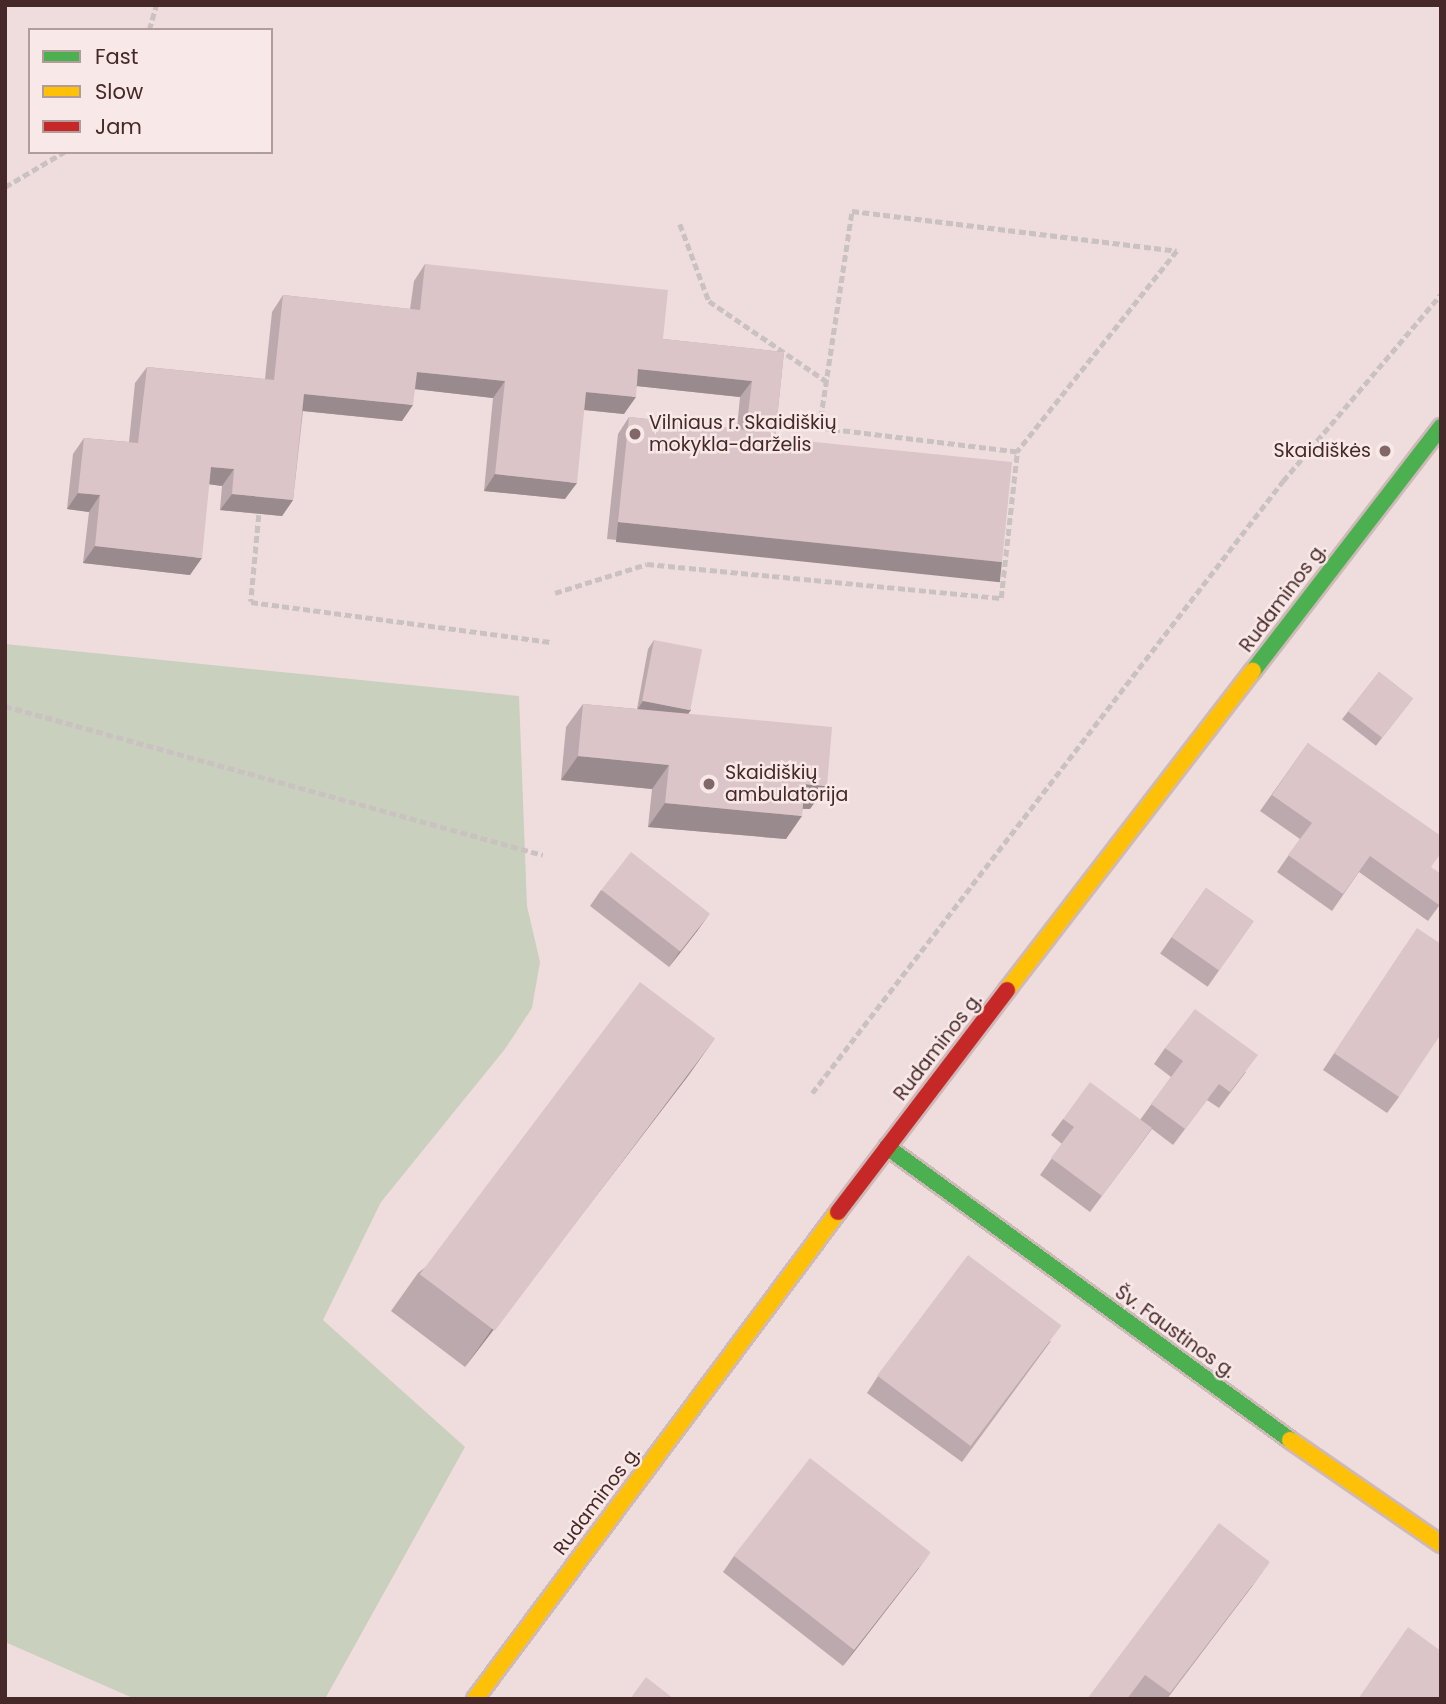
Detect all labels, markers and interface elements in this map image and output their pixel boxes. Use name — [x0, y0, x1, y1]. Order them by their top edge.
legend — [28, 28, 273, 154]
text: Fast — [95, 42, 138, 71]
text: Slow — [95, 77, 143, 106]
text: Jam — [95, 112, 142, 141]
place label: Vilniaus r. Skaidiškių mokykla-darželis — [649, 412, 837, 456]
marker: Vilniaus r. Skaidiškių mokykla-darželis — [627, 426, 643, 442]
place label: Skaidiškės — [1274, 440, 1371, 462]
marker: Skaidiškės — [1377, 443, 1393, 459]
street label: Rudaminos g. — [1235, 539, 1331, 657]
place label: Skaidiškių ambulatorija — [725, 762, 848, 806]
marker: Skaidiškių ambulatorija — [699, 774, 719, 794]
street label: Rudaminos g. — [889, 989, 987, 1105]
street label: Šv. Faustinos g. — [1110, 1281, 1240, 1383]
street label: Rudaminos g. — [549, 1442, 645, 1560]

